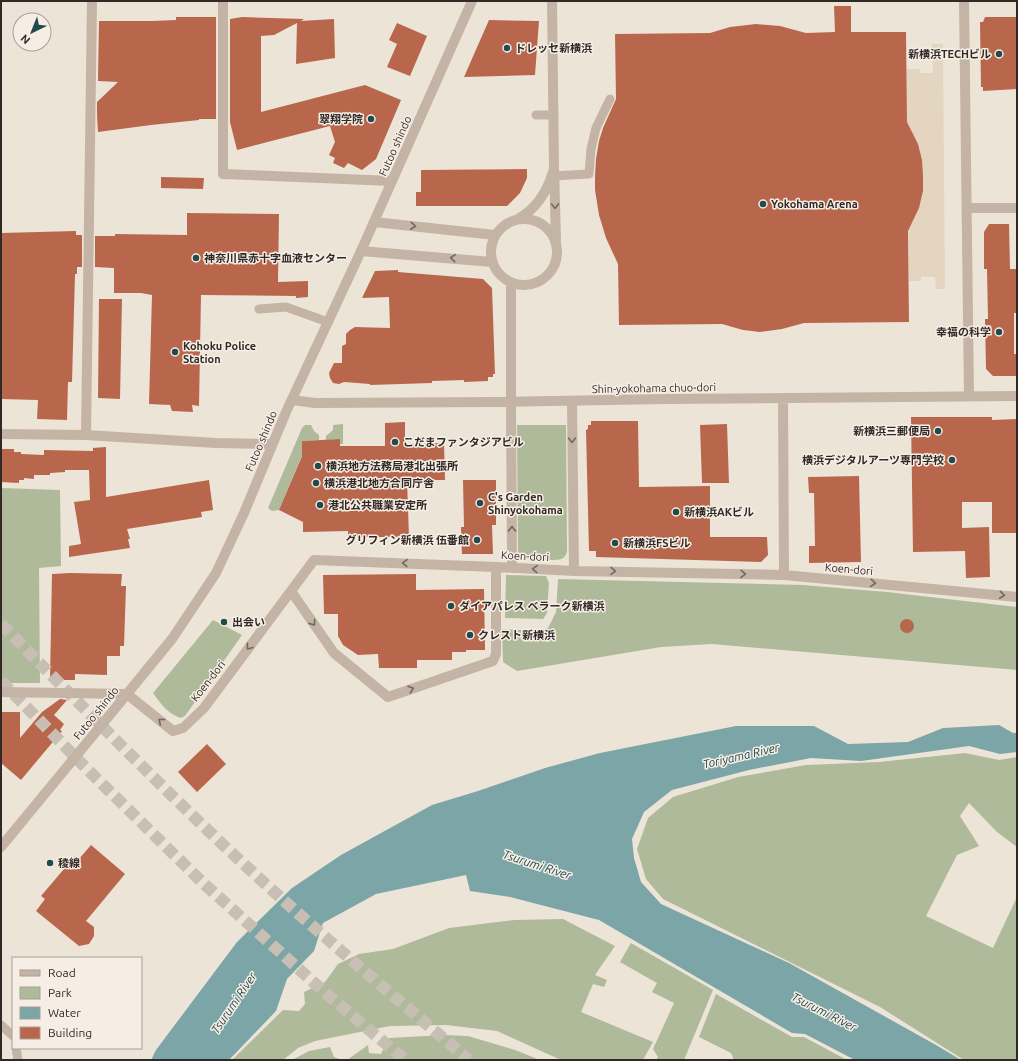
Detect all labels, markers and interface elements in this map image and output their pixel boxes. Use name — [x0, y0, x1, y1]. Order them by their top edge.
north arrow — [12, 12, 52, 52]
text: N — [18, 32, 32, 47]
place label: ドレッセ新横浜 — [515, 42, 592, 54]
marker: ドレッセ新横浜 — [502, 43, 512, 53]
place label: 新横浜TECHビル — [908, 48, 991, 60]
marker: 新横浜TECHビル — [994, 49, 1004, 59]
place label: 翠翔学院 — [319, 113, 363, 125]
marker: 翠翔学院 — [366, 114, 376, 124]
street label: Futoo shindo — [376, 114, 414, 178]
place label: Yokohama Arena — [771, 198, 858, 210]
marker: Yokohama Arena — [758, 199, 768, 209]
one-way arrow — [551, 203, 559, 209]
one-way arrow — [410, 221, 416, 230]
place label: 神奈川県赤十字血液センター — [204, 252, 347, 264]
marker: 神奈川県赤十字血液センター — [191, 253, 201, 263]
one-way arrow — [450, 254, 456, 263]
place label: 幸福の科学 — [936, 326, 991, 338]
marker: 幸福の科学 — [994, 327, 1004, 337]
place label: Kohoku Police Station — [183, 340, 256, 365]
marker: Kohoku Police Station — [170, 347, 180, 357]
street label: Shin-yokohama chuo-dori — [592, 381, 716, 395]
street label: Futoo shindo — [243, 409, 279, 473]
place label: 新横浜三郵便局 — [853, 425, 930, 437]
marker: 新横浜三郵便局 — [933, 426, 943, 436]
place label: こだまファンタジアビル — [403, 436, 524, 448]
marker: こだまファンタジアビル — [390, 437, 400, 447]
one-way arrow — [568, 437, 576, 443]
place label: 横浜デジタルアーツ専門学校 — [802, 454, 944, 466]
marker: 横浜デジタルアーツ専門学校 — [947, 455, 957, 465]
place label: 横浜地方法務局港北出張所 — [326, 460, 458, 472]
marker: 横浜地方法務局港北出張所 — [313, 461, 323, 471]
place label: 横浜港北地方合同庁舎 — [324, 477, 435, 489]
marker: 横浜港北地方合同庁舎 — [311, 478, 321, 488]
place label: C's Garden Shinyokohama — [488, 491, 563, 516]
marker: C's Garden Shinyokohama — [475, 498, 485, 508]
place label: 港北公共職業安定所 — [328, 499, 427, 511]
marker: 港北公共職業安定所 — [315, 500, 325, 510]
place label: 新横浜AKビル — [684, 506, 754, 518]
marker: 新横浜AKビル — [671, 507, 681, 517]
one-way arrow — [508, 526, 516, 532]
place label: グリフィン新横浜 伍番館 — [346, 534, 469, 546]
marker: グリフィン新横浜 伍番館 — [472, 535, 482, 545]
place label: 新横浜FSビル — [623, 537, 690, 549]
marker: 新横浜FSビル — [610, 538, 620, 548]
street label: Koen-dori — [501, 549, 549, 563]
one-way arrow — [402, 559, 408, 567]
street label: Koen-dori — [824, 561, 874, 577]
one-way arrow — [532, 564, 538, 573]
one-way arrow — [610, 567, 616, 575]
one-way arrow — [740, 570, 746, 578]
one-way arrow — [870, 578, 876, 587]
one-way arrow — [999, 590, 1005, 599]
place label: ダイアパレス ベラーク新横浜 — [459, 600, 604, 612]
marker: ダイアパレス ベラーク新横浜 — [446, 601, 456, 611]
place label: 出会い — [232, 616, 265, 628]
marker: 出会い — [219, 617, 229, 627]
one-way arrow — [308, 619, 316, 626]
place label: クレスト新横浜 — [478, 629, 555, 641]
marker: クレスト新横浜 — [465, 630, 475, 640]
one-way arrow — [246, 643, 254, 650]
street label: Koen-dori — [188, 658, 228, 704]
street label: Futoo shindo — [71, 684, 121, 742]
one-way arrow — [407, 685, 414, 694]
one-way arrow — [159, 719, 166, 726]
water label: Toriyama River — [701, 740, 781, 771]
water label: Tsurumi River — [501, 847, 573, 882]
place label: 稜線 — [58, 857, 80, 869]
marker: 稜線 — [45, 858, 55, 868]
legend — [12, 957, 142, 1049]
text: Road — [48, 966, 76, 979]
water label: Tsurumi River — [208, 969, 259, 1036]
text: Park — [48, 986, 72, 999]
water label: Tsurumi River — [790, 990, 859, 1034]
text: Water — [48, 1006, 81, 1019]
text: Building — [48, 1026, 92, 1039]

